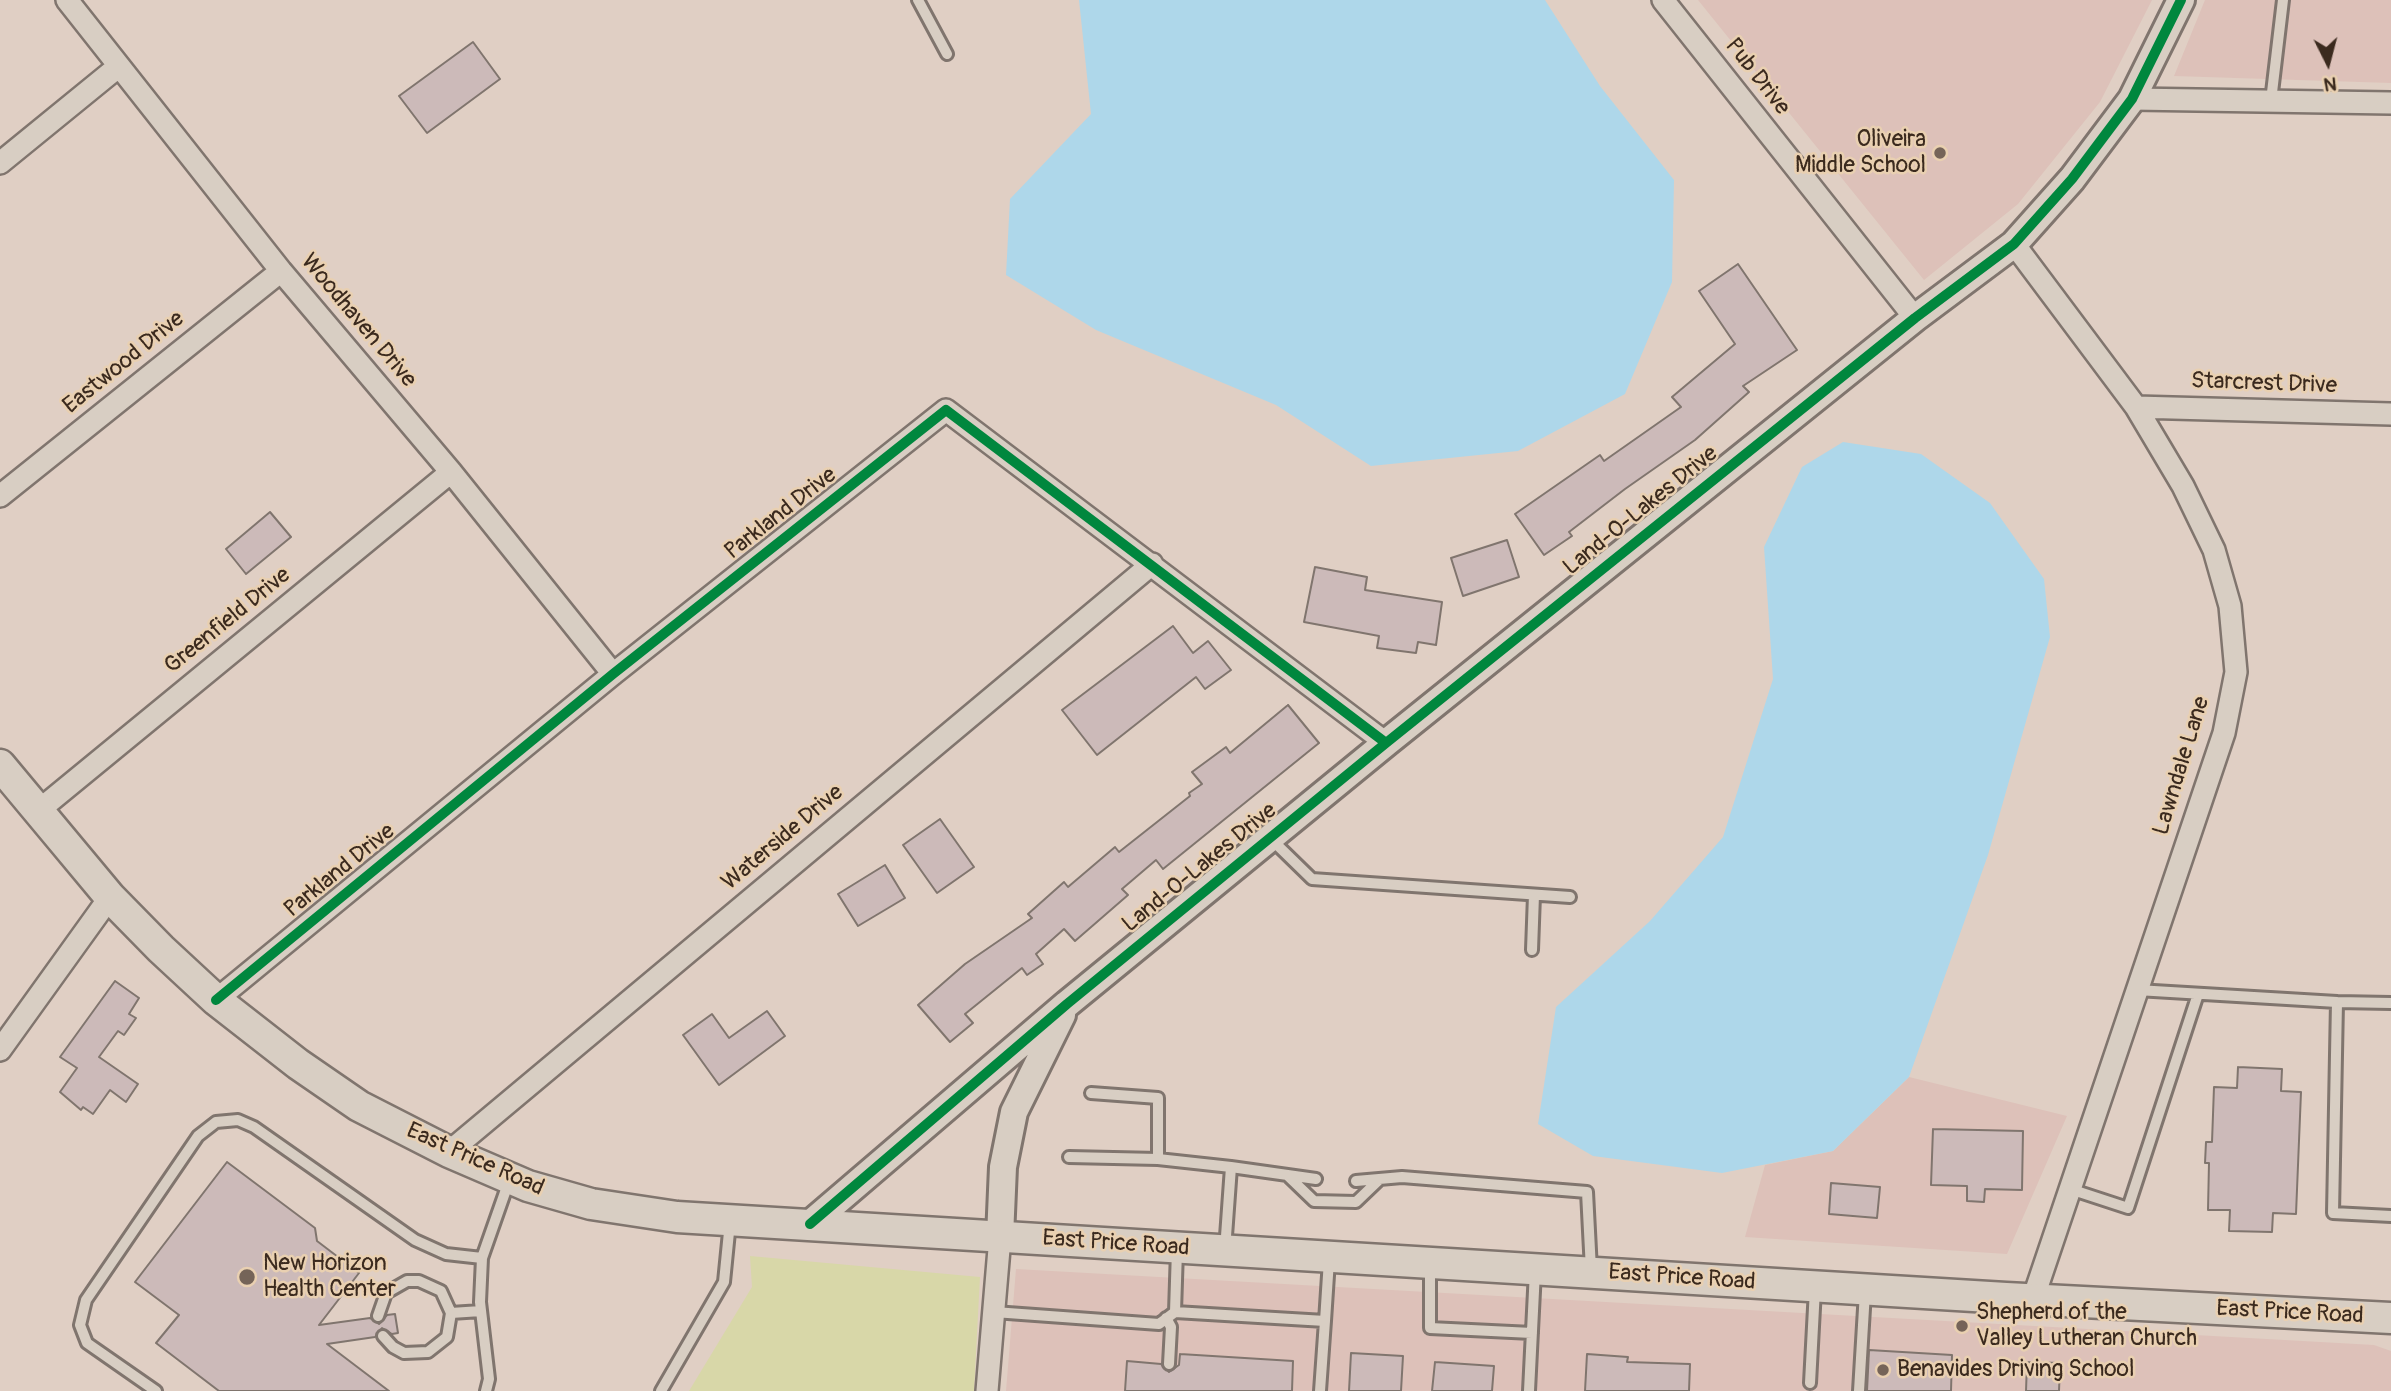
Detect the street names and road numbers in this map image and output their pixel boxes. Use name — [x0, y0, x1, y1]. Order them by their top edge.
street label: Pub Drive — [1719, 33, 1795, 121]
street label: Woodhaven Drive — [294, 249, 422, 393]
street label: Eastwood Drive — [58, 306, 190, 420]
street label: Starcrest Drive — [2191, 368, 2337, 400]
street label: Land-O-Lakes Drive — [1558, 440, 1724, 582]
street label: Parkland Drive — [720, 462, 842, 566]
street label: Greenfield Drive — [160, 562, 296, 680]
street label: Lawndale Lane — [2148, 693, 2216, 839]
street label: Waterside Drive — [717, 779, 849, 897]
street label: Land-O-Lakes Drive — [1117, 797, 1283, 939]
street label: Parkland Drive — [279, 818, 401, 924]
street label: East Price Road — [402, 1117, 548, 1203]
street label: East Price Road — [1042, 1225, 1190, 1263]
street label: East Price Road — [1608, 1259, 1756, 1297]
street label: East Price Road — [2216, 1295, 2364, 1331]

